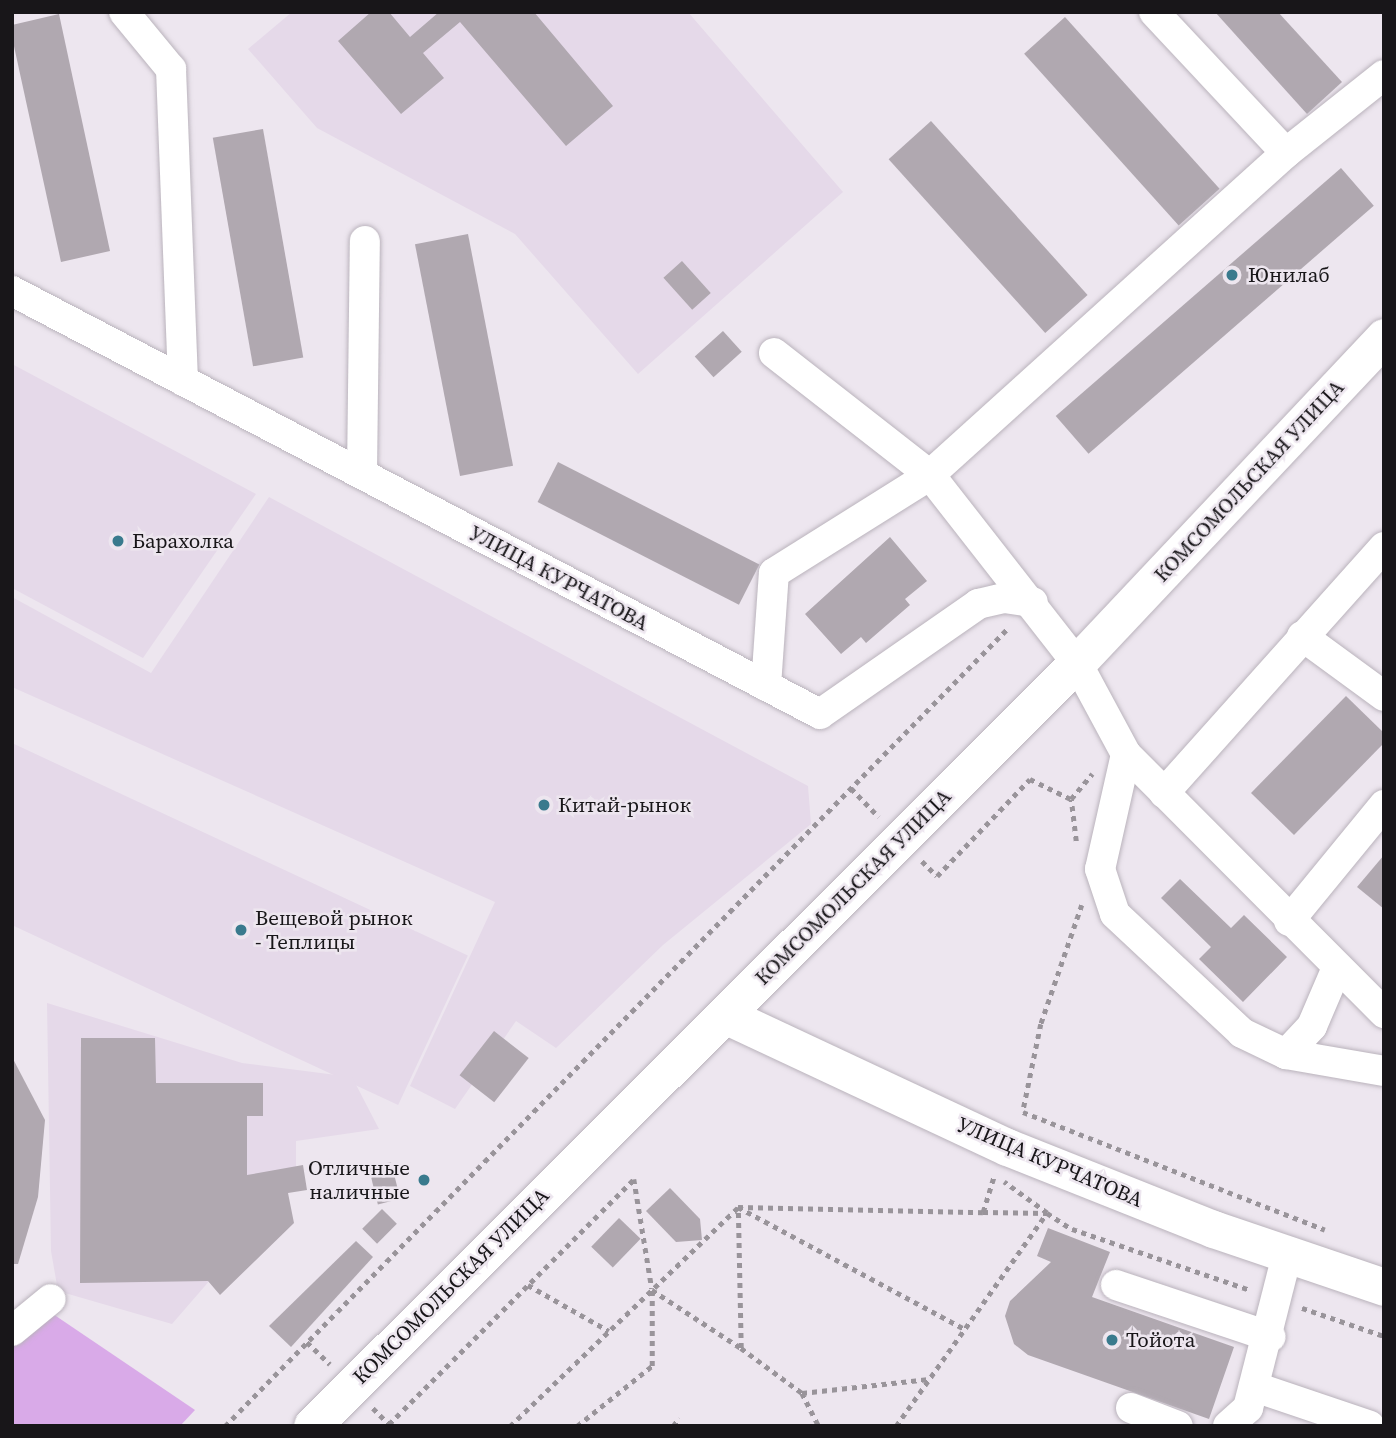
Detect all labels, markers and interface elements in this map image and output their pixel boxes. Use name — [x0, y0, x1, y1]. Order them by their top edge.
place label: Юнилаб — [1248, 262, 1330, 288]
marker: Юнилаб — [1222, 265, 1242, 285]
street label: КОМСОМОЛЬСКАЯ УЛИЦА — [1149, 375, 1349, 587]
street label: УЛИЦА КУРЧАТОВА — [465, 520, 653, 636]
place label: Барахолка — [132, 528, 234, 554]
marker: Барахолка — [110, 533, 126, 549]
street label: КОМСОМОЛЬСКАЯ УЛИЦА — [750, 784, 956, 990]
place label: Китай-рынок — [558, 792, 691, 818]
marker: Китай-рынок — [536, 797, 552, 813]
place label: Вещевой рынок - Теплицы — [255, 905, 413, 955]
marker: Вещевой рынок - Теплицы — [233, 922, 249, 938]
street label: УЛИЦА КУРЧАТОВА — [953, 1111, 1147, 1213]
place label: Отличные наличные — [308, 1155, 410, 1205]
marker: Отличные наличные — [416, 1172, 432, 1188]
street label: КОМСОМОЛЬСКАЯ УЛИЦА — [348, 1183, 554, 1389]
place label: Тойота — [1126, 1327, 1195, 1353]
marker: Тойота — [1104, 1332, 1120, 1348]

